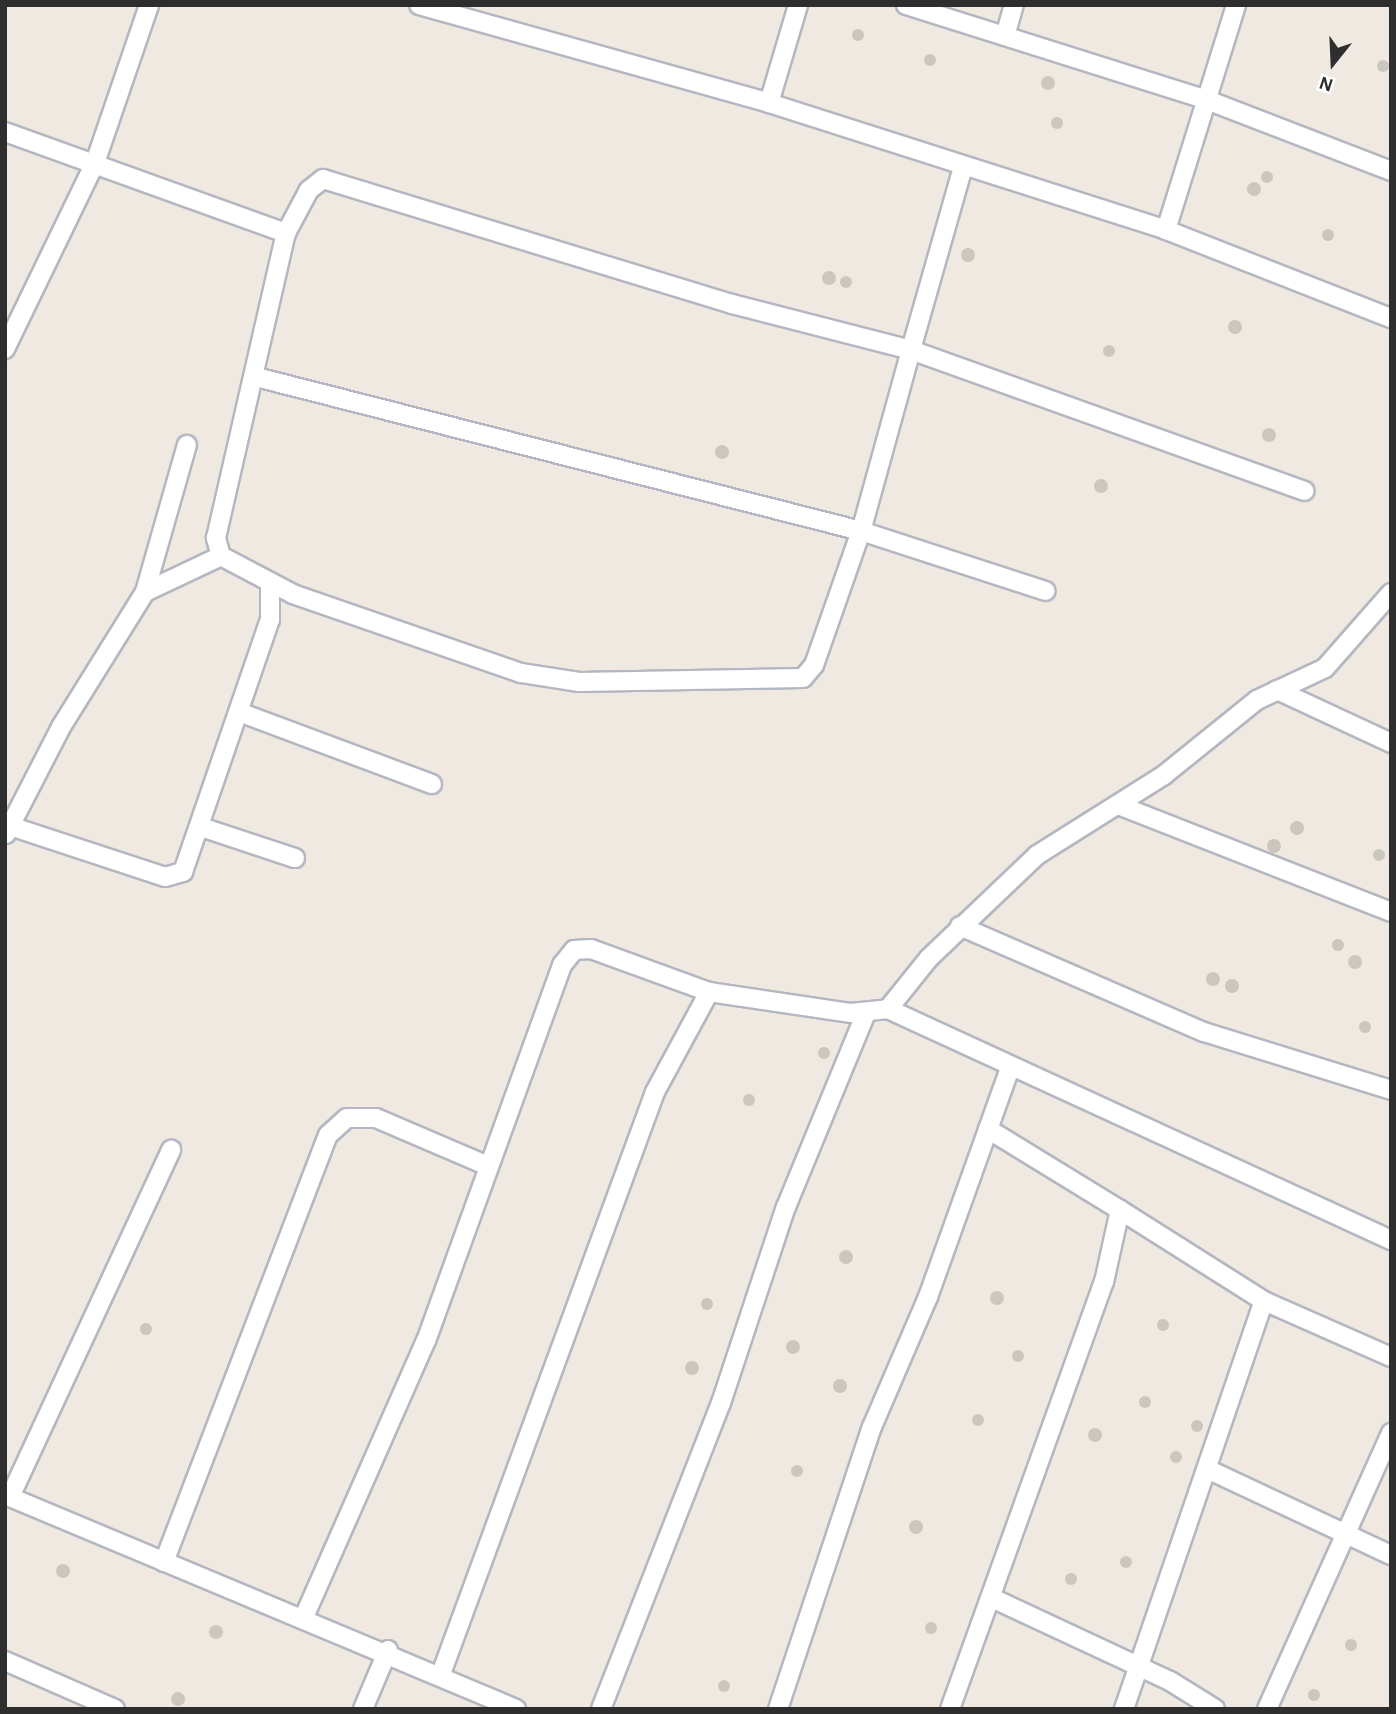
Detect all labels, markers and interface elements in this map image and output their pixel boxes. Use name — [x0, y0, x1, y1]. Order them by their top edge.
north arrow — [1298, 28, 1368, 98]
text: N — [1317, 72, 1336, 95]

